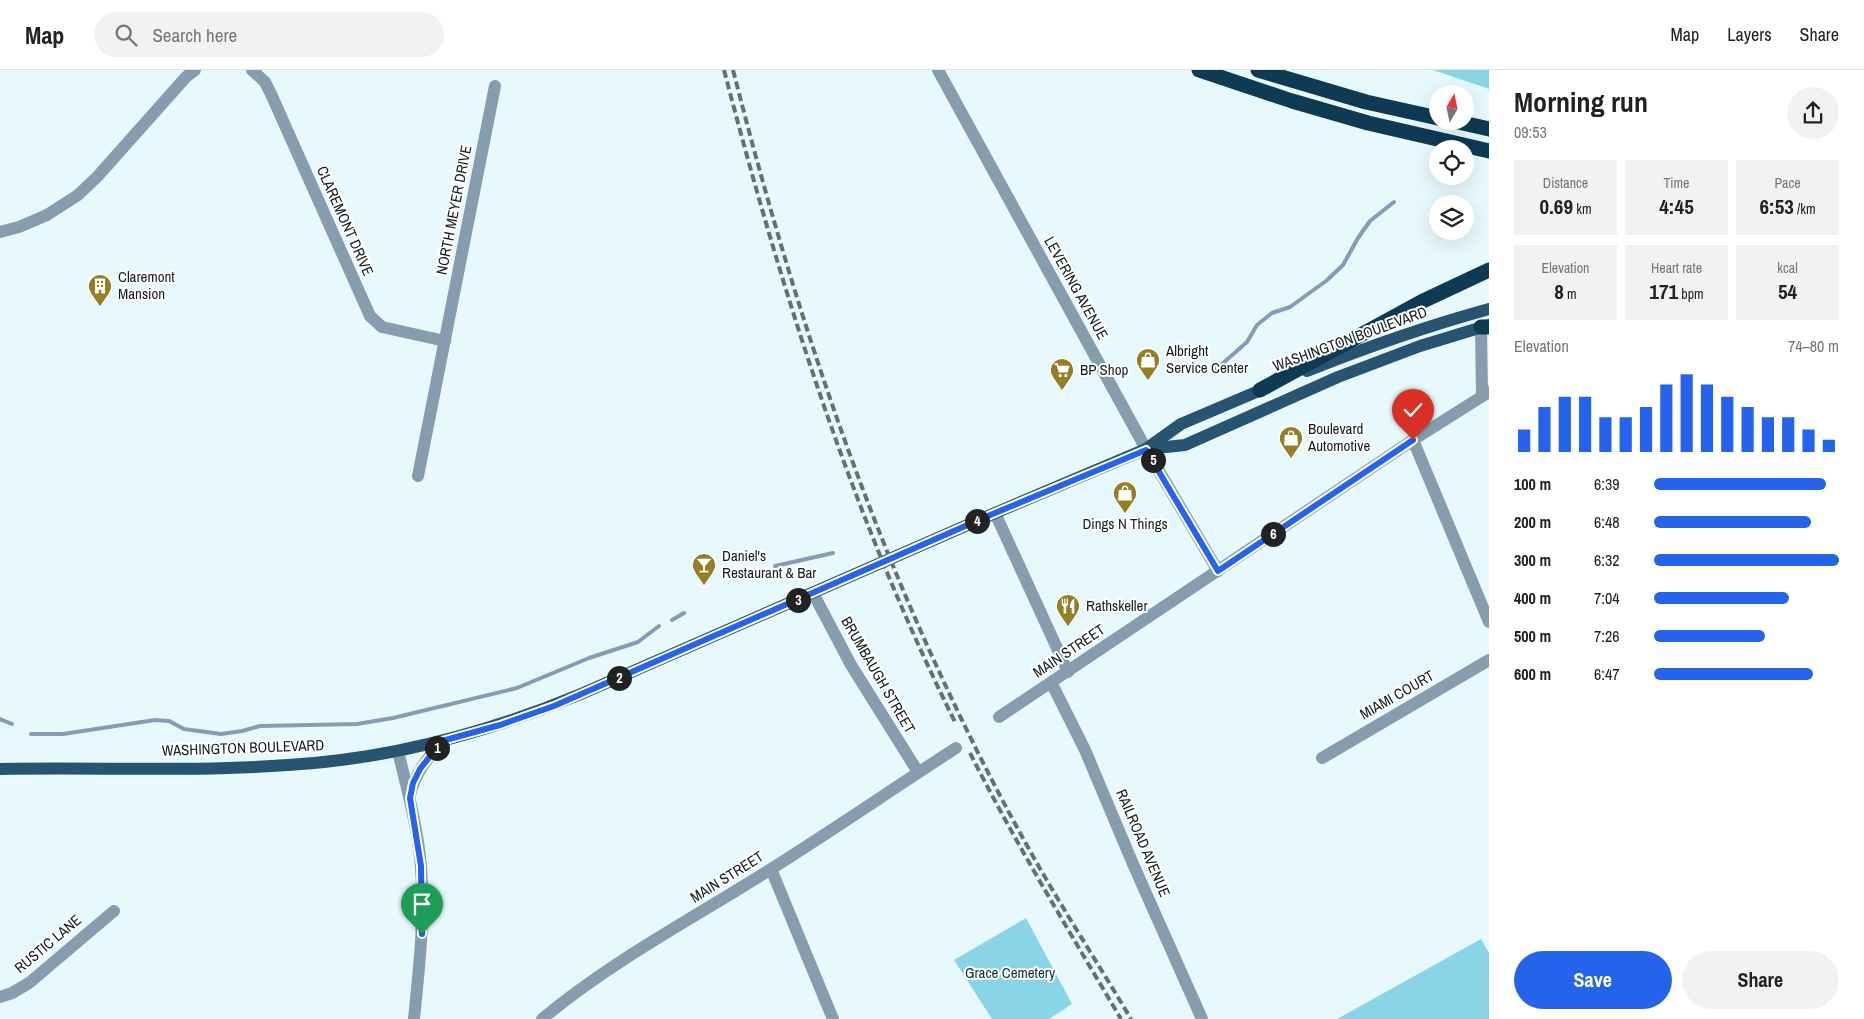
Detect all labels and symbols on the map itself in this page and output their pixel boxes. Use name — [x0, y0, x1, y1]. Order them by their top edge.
north arrow — [1429, 85, 1474, 130]
street label: NORTH MEYER DRIVE — [431, 143, 476, 277]
street label: CLAREMONT DRIVE — [312, 163, 379, 279]
street label: LEVERING AVENUE — [1039, 233, 1113, 343]
place label: Claremont Mansion — [118, 266, 175, 304]
building icon: Claremont Mansion — [87, 273, 113, 307]
street label: WASHINGTON BOULEVARD — [1270, 301, 1430, 376]
place label: Albright Service Center — [1165, 340, 1248, 378]
shop icon: Albright Service Center — [1135, 347, 1161, 381]
supermarket icon: BP Shop — [1049, 357, 1075, 391]
place label: BP Shop — [1080, 359, 1129, 380]
pin — [1392, 389, 1434, 440]
place label: Boulevard Automotive — [1307, 418, 1370, 456]
shop icon: Boulevard Automotive — [1278, 425, 1304, 459]
pin: 5 — [1140, 448, 1166, 472]
shop icon: Dings N Things — [1112, 480, 1138, 514]
pin: 4 — [964, 508, 990, 534]
place label: Dings N Things — [1082, 513, 1168, 534]
pin: 6 — [1260, 522, 1286, 546]
place label: Daniel's Restaurant & Bar — [722, 545, 816, 583]
bar icon: Daniel's Restaurant & Bar — [691, 552, 717, 586]
pin: 3 — [786, 588, 810, 612]
restaurant icon: Rathskeller — [1055, 593, 1081, 627]
place label: Rathskeller — [1086, 595, 1148, 616]
street label: BRUMBAUGH STREET — [836, 612, 921, 738]
street label: MAIN STREET — [1029, 618, 1109, 682]
street label: MIAMI COURT — [1356, 665, 1438, 724]
pin: 2 — [606, 666, 632, 690]
street label: WASHINGTON BOULEVARD — [161, 734, 325, 761]
pin: 1 — [424, 736, 450, 760]
street label: RAILROAD AVENUE — [1111, 786, 1176, 900]
street label: MAIN STREET — [686, 846, 768, 907]
pin — [401, 883, 443, 934]
street label: RUSTIC LANE — [10, 909, 86, 978]
park label: Grace Cemetery — [965, 962, 1056, 983]

